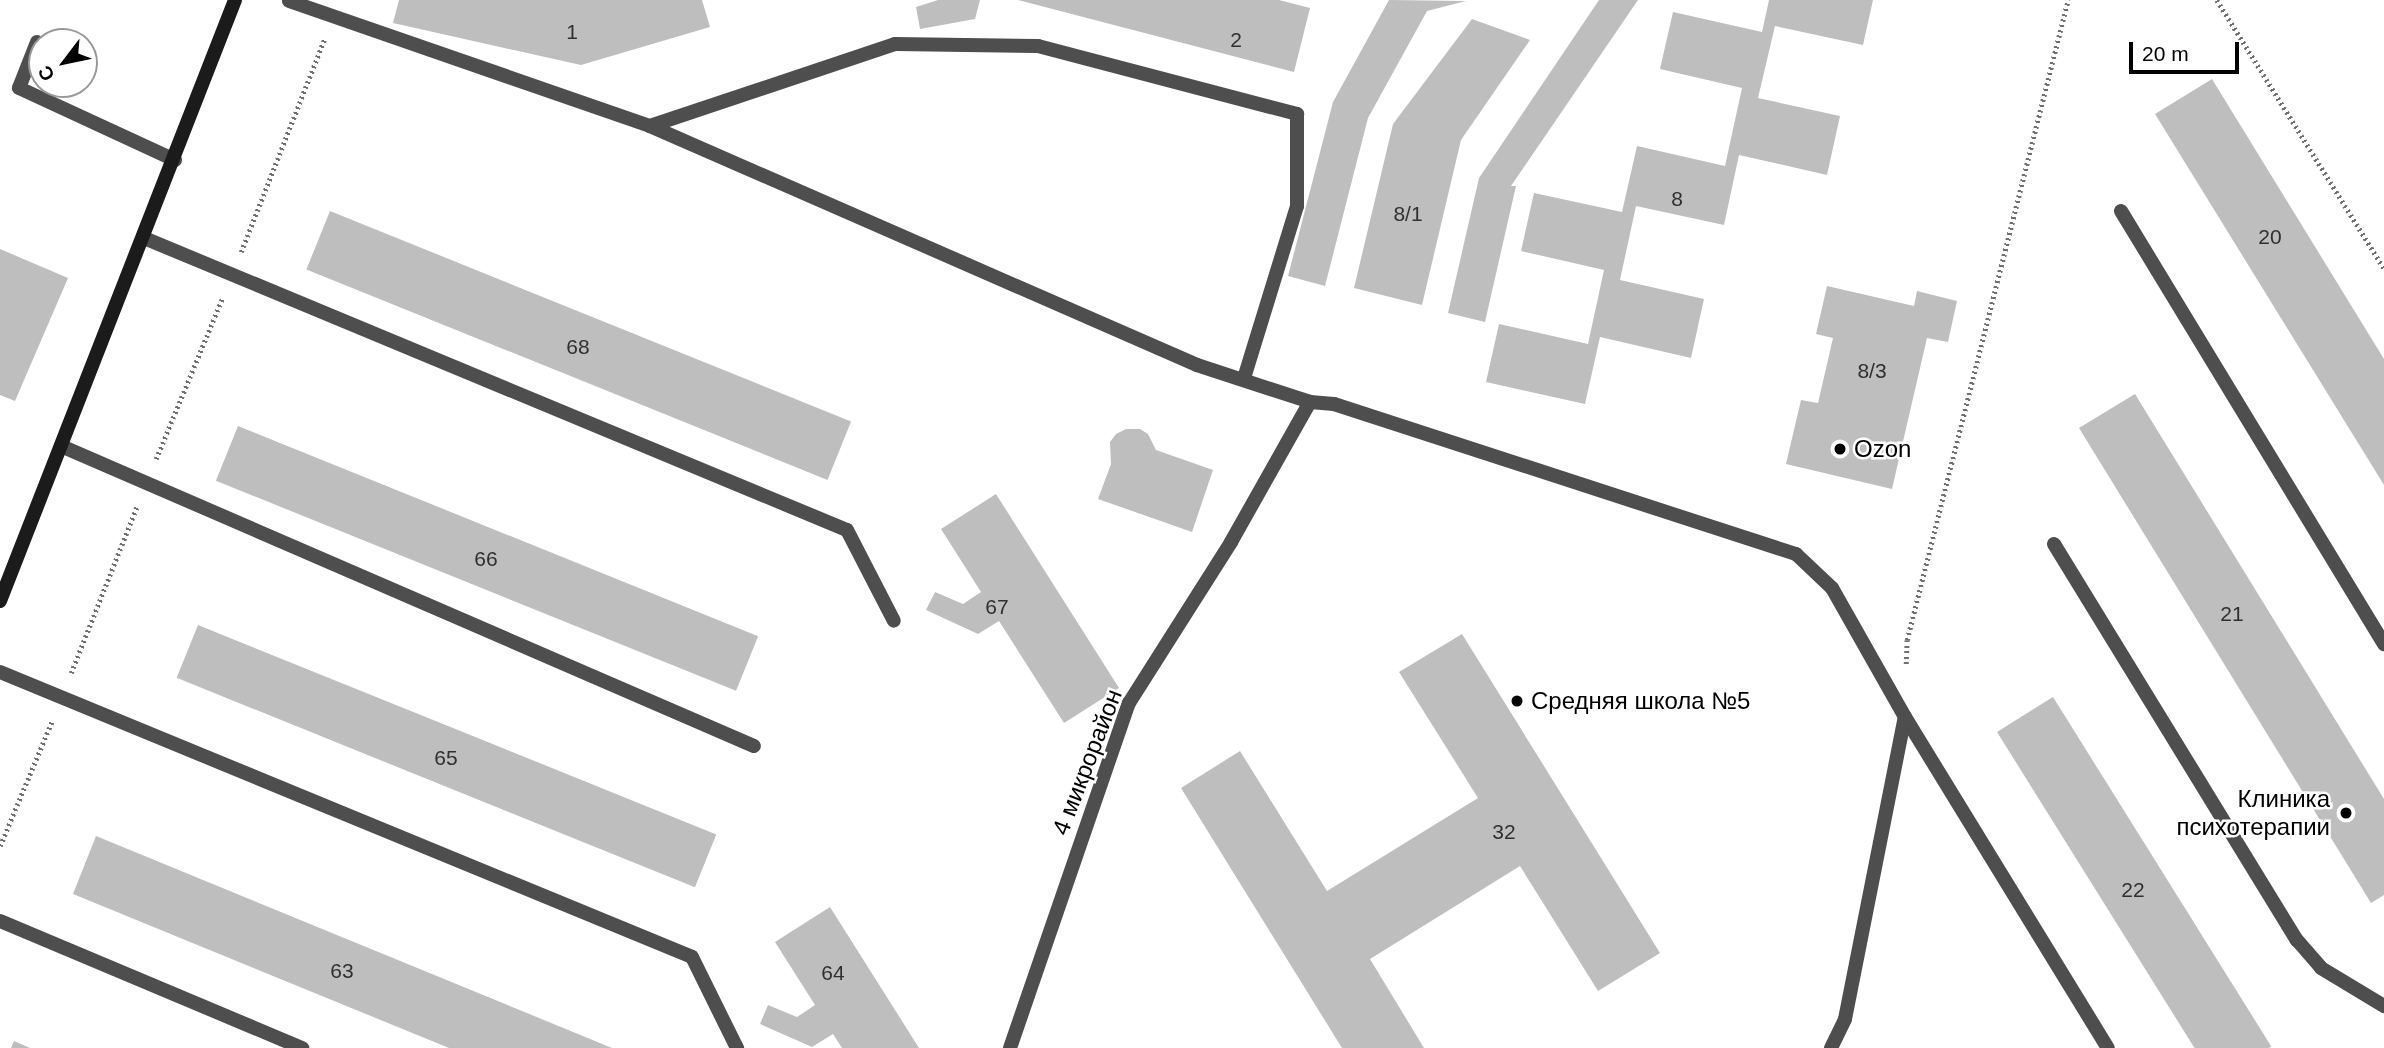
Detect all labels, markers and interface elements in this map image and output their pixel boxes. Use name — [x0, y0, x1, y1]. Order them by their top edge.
house number: 1 — [566, 19, 578, 45]
house number: 2 — [1230, 27, 1242, 53]
north arrow — [28, 28, 98, 98]
scale bar — [2132, 28, 2242, 72]
text: 20 m — [2142, 42, 2189, 65]
text: С — [34, 62, 59, 85]
house number: 8 — [1671, 186, 1683, 212]
house number: 8/1 — [1393, 201, 1423, 227]
house number: 20 — [2258, 224, 2282, 250]
house number: 68 — [566, 334, 590, 360]
house number: 8/3 — [1857, 358, 1887, 384]
place label: Ozon — [1854, 435, 1911, 463]
marker: Ozon — [1832, 441, 1848, 457]
house number: 66 — [474, 546, 498, 572]
house number: 67 — [985, 594, 1009, 620]
house number: 21 — [2220, 601, 2244, 627]
street label: 4 микрорайон — [1046, 685, 1128, 839]
place label: Средняя школа №5 — [1531, 687, 1750, 715]
marker: Средняя школа №5 — [1509, 693, 1525, 709]
house number: 65 — [434, 745, 458, 771]
place label: Клиника психотерапии — [2176, 785, 2330, 841]
marker: Клиника психотерапии — [2336, 803, 2356, 823]
house number: 32 — [1492, 819, 1516, 845]
house number: 22 — [2121, 877, 2145, 903]
house number: 63 — [330, 958, 354, 984]
house number: 64 — [821, 960, 845, 986]

